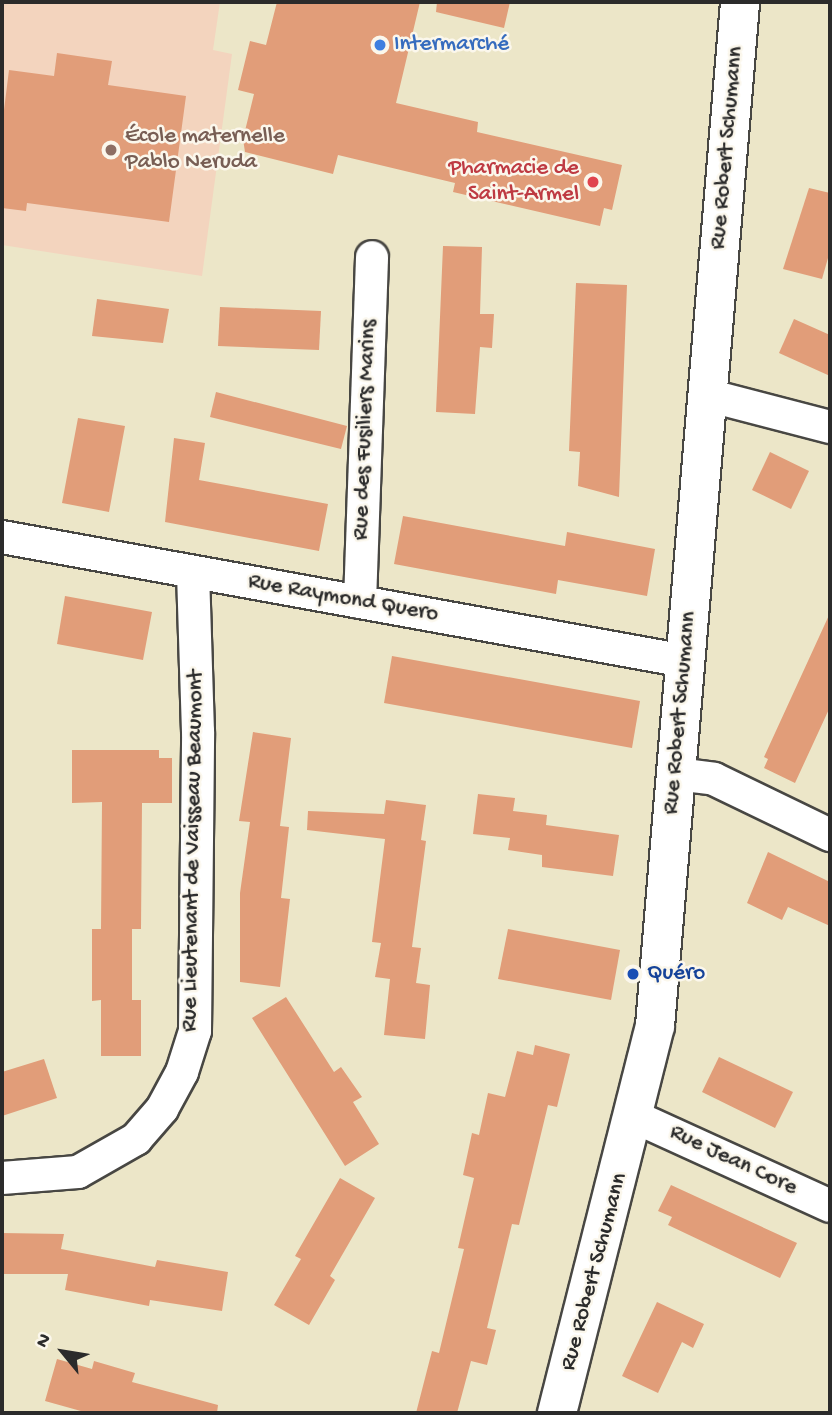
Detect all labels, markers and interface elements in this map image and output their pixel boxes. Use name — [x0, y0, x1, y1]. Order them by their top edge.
place label: Intermarché — [394, 31, 509, 59]
marker: Intermarché — [372, 37, 388, 53]
street label: Rue Robert Schumann — [705, 45, 751, 251]
place label: École maternelle Pablo Neruda — [125, 123, 285, 177]
marker: École maternelle Pablo Neruda — [103, 142, 119, 158]
place label: Pharmacie de Saint-Armel — [448, 155, 579, 209]
marker: Pharmacie de Saint-Armel — [585, 174, 601, 190]
street label: Rue des Fusiliers Marins — [348, 319, 384, 541]
street label: Rue Raymond Quero — [246, 569, 440, 629]
street label: Rue Robert Schumann — [658, 610, 704, 816]
street label: Rue Lieutenant de Vaisseau Beaumont — [177, 670, 211, 1032]
place label: Quéro — [647, 960, 705, 988]
marker: Quéro — [625, 966, 641, 982]
street label: Rue Jean Core — [665, 1119, 801, 1203]
street label: Rue Robert Schumann — [555, 1170, 635, 1374]
north arrow — [28, 1317, 98, 1387]
text: N — [31, 1330, 57, 1352]

